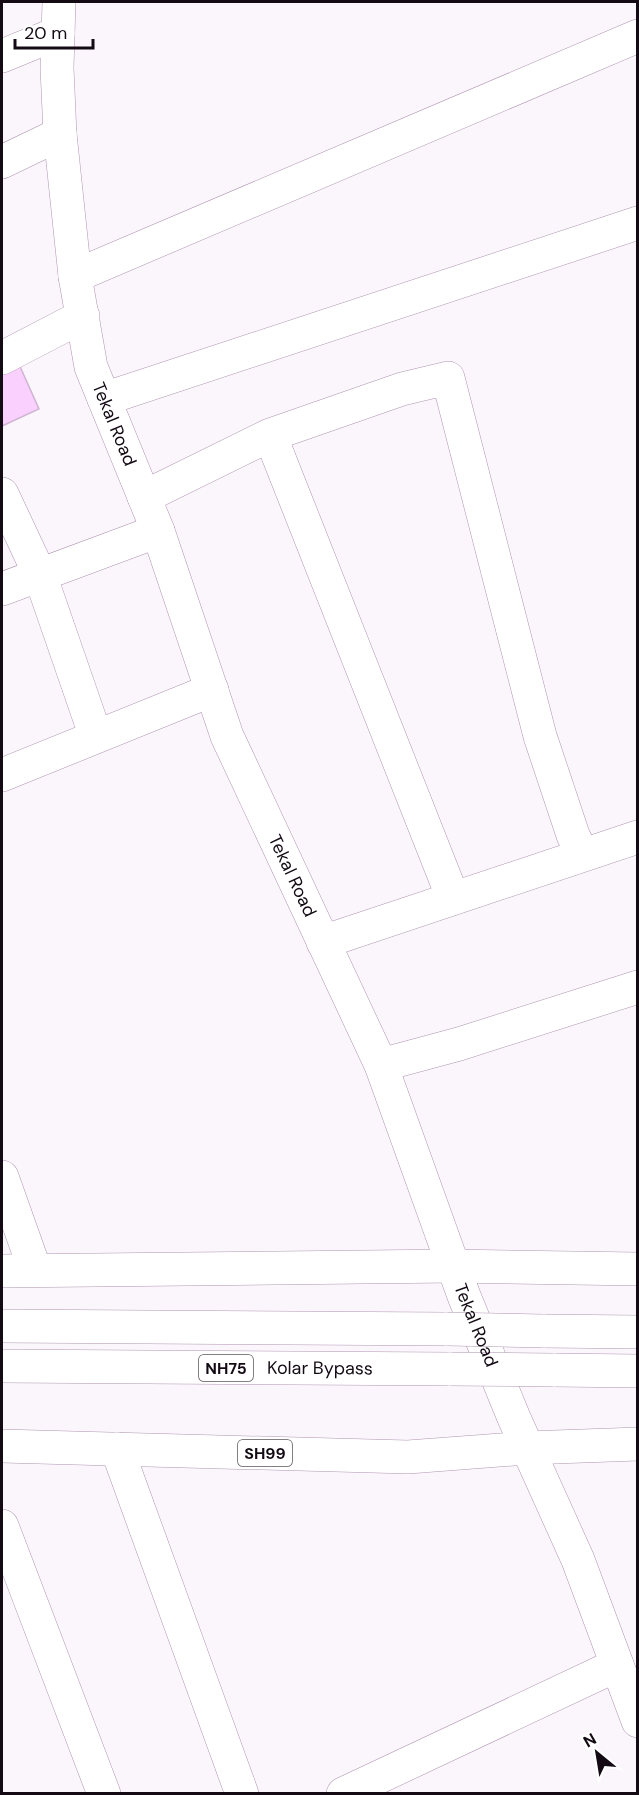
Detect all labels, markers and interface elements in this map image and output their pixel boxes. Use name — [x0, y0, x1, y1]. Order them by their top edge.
scale bar — [15, 12, 93, 50]
text: 20 m — [24, 21, 67, 45]
street label: Tekal Road — [87, 379, 142, 470]
street label: Tekal Road — [263, 831, 322, 921]
street label: Tekal Road — [448, 1280, 504, 1371]
road number: NH75 — [199, 1355, 253, 1381]
street label: Kolar Bypass — [267, 1356, 373, 1380]
road number: SH99 — [238, 1440, 292, 1466]
north arrow — [567, 1723, 627, 1783]
text: N — [579, 1728, 600, 1752]

